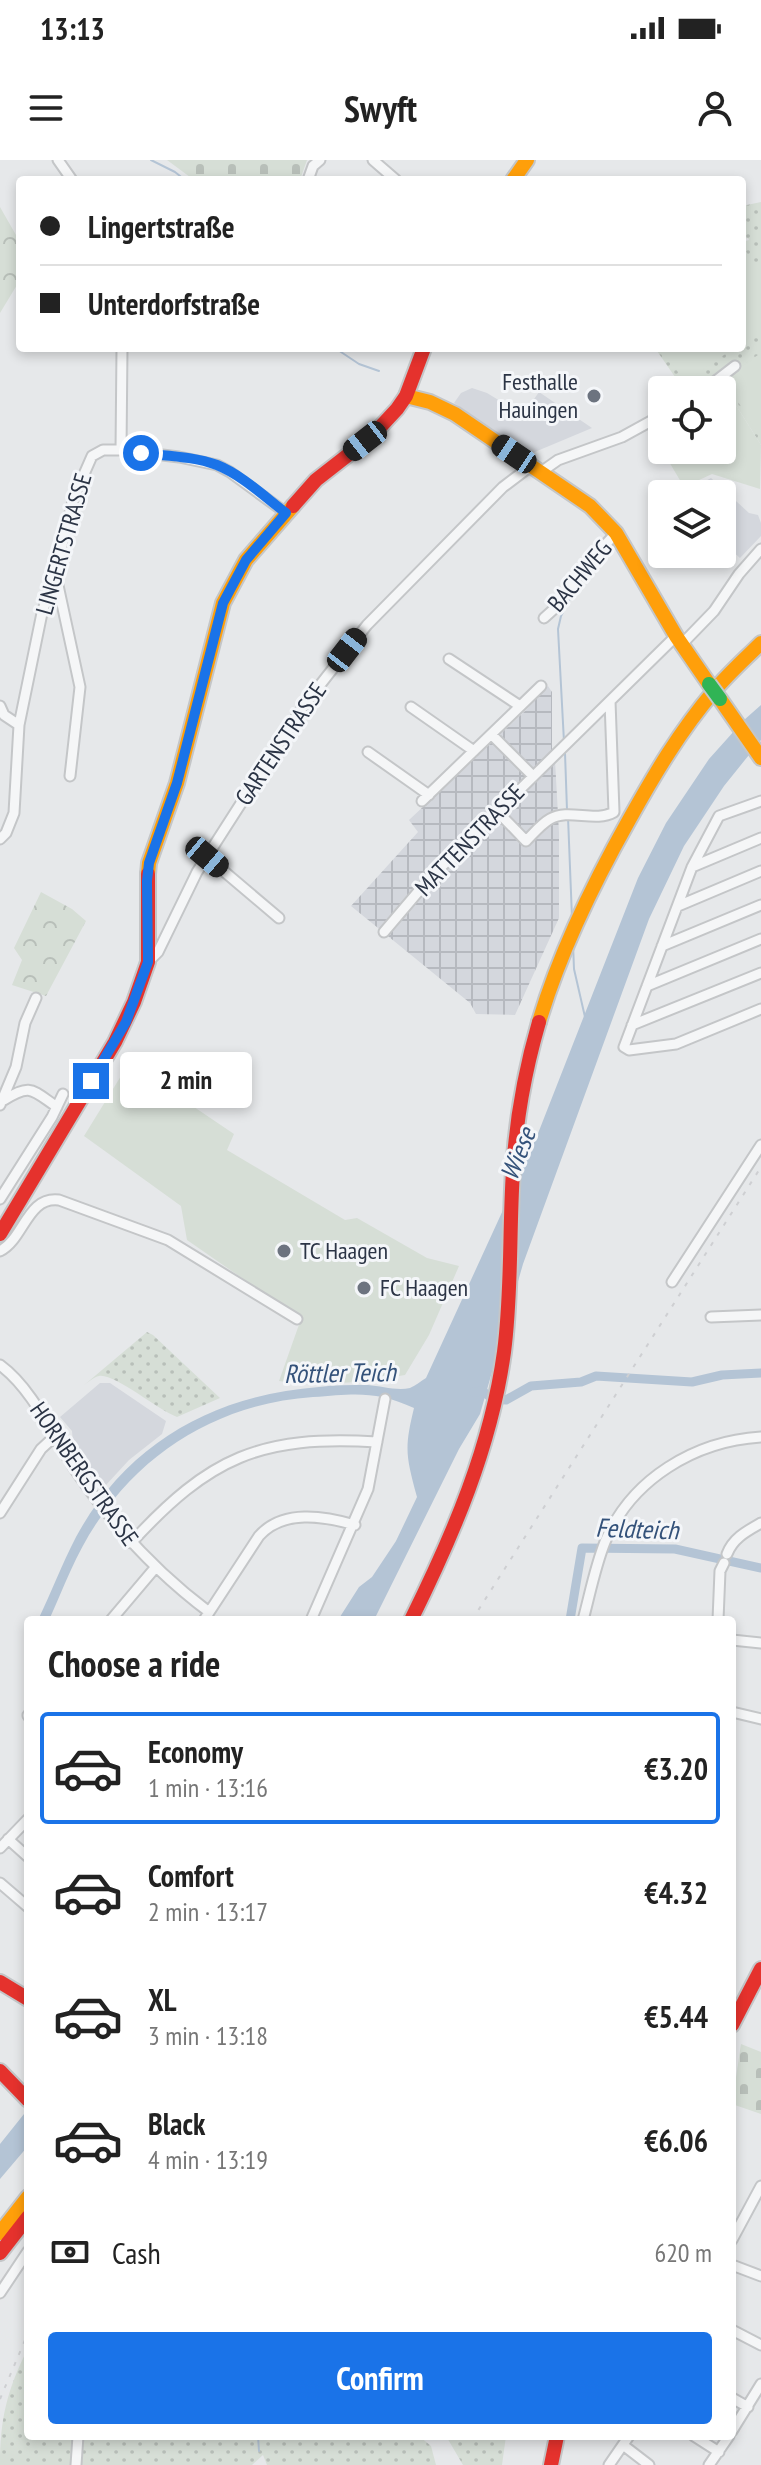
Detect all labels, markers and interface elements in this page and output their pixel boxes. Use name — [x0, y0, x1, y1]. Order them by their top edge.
text: 13:13 — [40, 9, 105, 48]
text: Swyft — [344, 85, 417, 132]
icon: menu — [24, 86, 68, 130]
icon: person — [693, 86, 737, 130]
text: Lingertstraße — [88, 207, 235, 246]
text: Unterdorfstraße — [88, 284, 260, 323]
place label: Festhalle Hauingen — [499, 366, 578, 425]
map controls — [648, 376, 736, 568]
button: locate — [648, 376, 736, 464]
marker: Festhalle Hauingen — [585, 387, 603, 405]
car — [339, 417, 391, 465]
car — [487, 431, 541, 477]
route start — [123, 435, 159, 471]
street label: LINGERTSTRASSE — [29, 469, 99, 618]
button: layers — [648, 480, 736, 568]
street label: BACHWEG — [541, 533, 619, 618]
car — [323, 624, 371, 676]
street label: GARTENSTRASSE — [228, 676, 333, 811]
street label: MATTENSTRASSE — [408, 777, 531, 902]
car — [181, 832, 233, 882]
callout: 2 min — [119, 1053, 251, 1109]
route end — [73, 1063, 109, 1099]
text: 2 min — [160, 1063, 212, 1096]
water label: Wiese — [492, 1121, 544, 1185]
place label: TC Haagen — [300, 1235, 388, 1266]
marker: TC Haagen — [275, 1242, 293, 1260]
place label: FC Haagen — [380, 1272, 468, 1303]
marker: FC Haagen — [355, 1279, 373, 1297]
water label: Röttler Teich — [284, 1355, 398, 1390]
street label: HORNBERGSTRASSE — [23, 1396, 146, 1552]
water label: Feldteich — [595, 1511, 681, 1546]
text: Choose a ride — [48, 1640, 220, 1687]
icon: car — [52, 1732, 124, 1804]
text: Economy — [148, 1732, 243, 1771]
text: €3.20 — [644, 1749, 708, 1788]
text: 1 min · 13:16 — [148, 1771, 268, 1804]
icon: car — [52, 1856, 124, 1928]
text: Comfort — [148, 1856, 234, 1895]
text: €4.32 — [644, 1873, 708, 1912]
text: 2 min · 13:17 — [148, 1895, 268, 1928]
icon: car — [52, 1980, 124, 2052]
text: XL — [148, 1980, 177, 2019]
text: €5.44 — [644, 1997, 708, 2036]
text: 3 min · 13:18 — [148, 2019, 268, 2052]
icon: car — [52, 2104, 124, 2176]
text: Black — [148, 2104, 205, 2143]
text: €6.06 — [644, 2121, 708, 2160]
text: 4 min · 13:19 — [148, 2143, 268, 2176]
icon: cash — [48, 2230, 92, 2274]
text: Cash — [112, 2233, 161, 2272]
text: 620 m — [654, 2236, 712, 2269]
button: Confirm — [48, 2332, 712, 2424]

